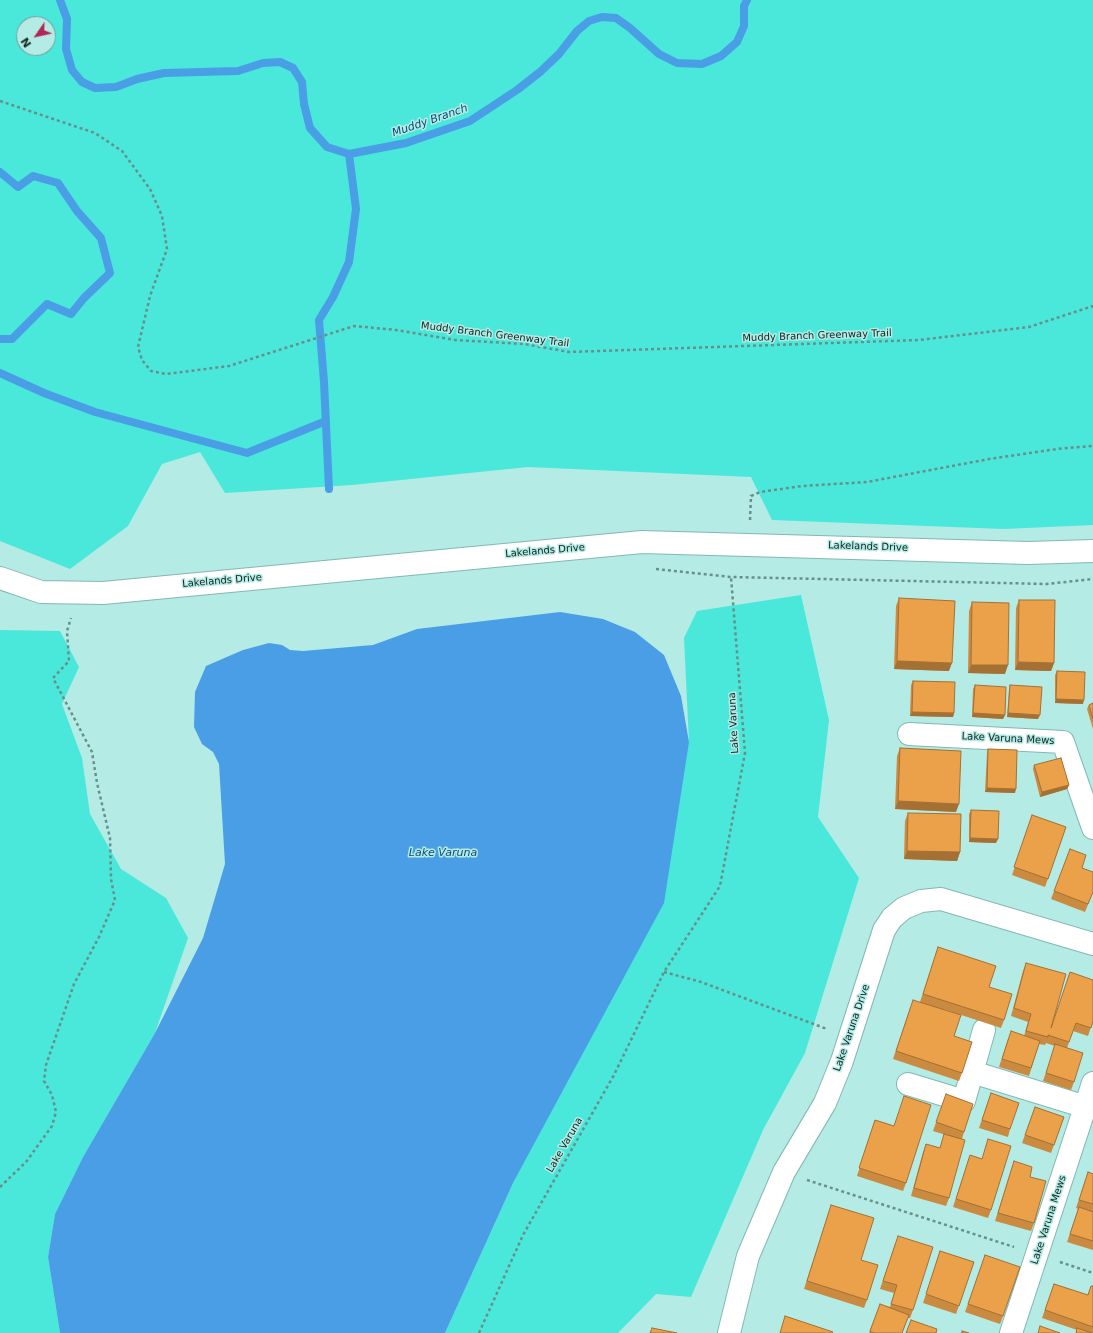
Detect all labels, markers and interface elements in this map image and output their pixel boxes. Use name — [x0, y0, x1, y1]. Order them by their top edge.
north arrow — [16, 16, 56, 56]
text: N — [18, 35, 34, 50]
water label: Muddy Branch — [390, 102, 470, 140]
street label: Muddy Branch Greenway Trail — [420, 320, 570, 350]
street label: Muddy Branch Greenway Trail — [742, 327, 892, 345]
street label: Lakelands Drive — [828, 540, 908, 554]
street label: Lakelands Drive — [505, 542, 585, 560]
street label: Lakelands Drive — [182, 572, 262, 590]
street label: Lake Varuna — [726, 692, 742, 754]
street label: Lake Varuna Mews — [961, 731, 1055, 747]
water label: Lake Varuna — [409, 846, 477, 860]
street label: Lake Varuna Drive — [831, 983, 873, 1073]
street label: Lake Varuna — [544, 1115, 586, 1175]
street label: Lake Varuna Mews — [1029, 1174, 1069, 1266]

